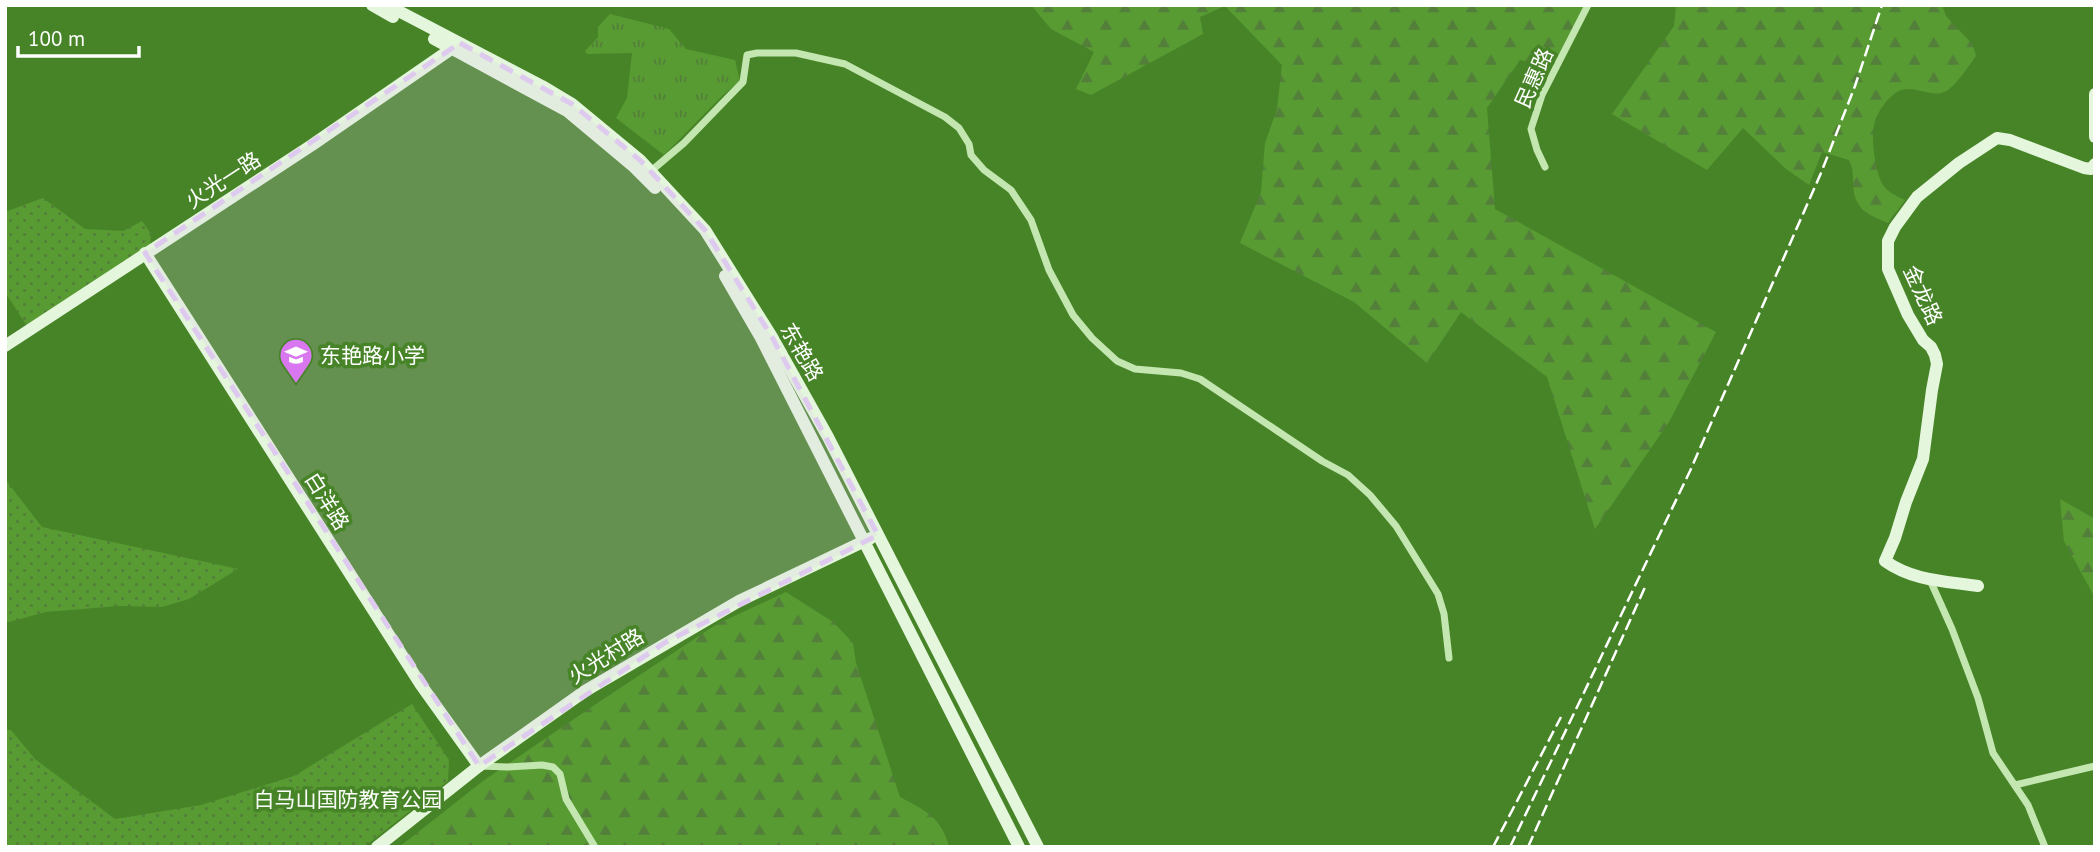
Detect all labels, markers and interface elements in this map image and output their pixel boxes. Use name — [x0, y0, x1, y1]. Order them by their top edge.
scale bar — [18, 14, 138, 58]
text: 100 m — [28, 25, 85, 52]
street label: 民惠路 — [1509, 44, 1559, 112]
street label: 火光一路 — [180, 146, 266, 214]
street label: 金龙路 — [1897, 261, 1949, 329]
street label: 东艳路 — [775, 318, 829, 386]
school or university icon: 东艳路小学 — [277, 336, 315, 385]
place label: 东艳路小学 — [320, 342, 425, 369]
street label: 白洋路 — [299, 467, 355, 535]
street label: 火光村路 — [563, 622, 649, 690]
park label: 白马山国防教育公园 — [254, 786, 443, 813]

